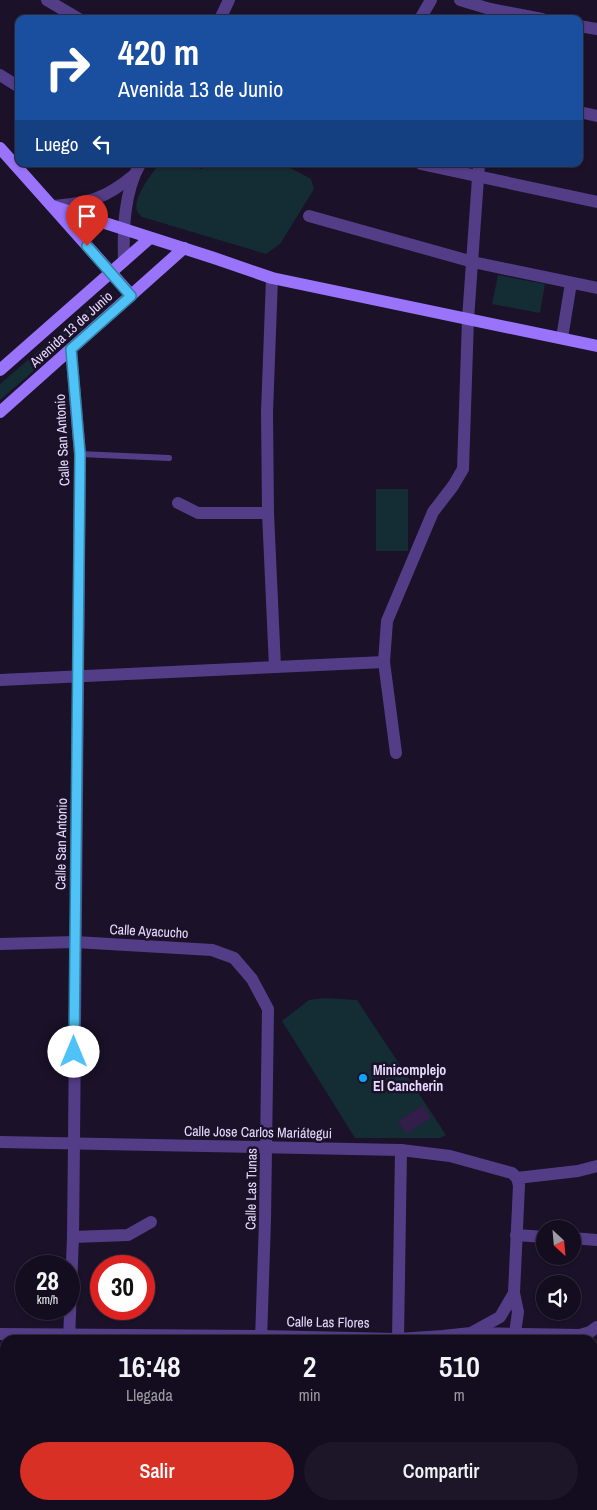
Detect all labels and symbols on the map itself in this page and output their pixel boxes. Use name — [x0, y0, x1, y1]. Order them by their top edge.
pin — [66, 195, 108, 246]
street label: Avenida 13 de Junio — [25, 287, 116, 372]
street label: Calle San Antonio — [51, 394, 73, 486]
street label: Calle San Antonio — [51, 798, 71, 890]
street label: Calle Ayacucho — [109, 920, 189, 942]
position arrow — [47, 1025, 99, 1077]
place label: Minicomplejo El Cancherin — [373, 1061, 446, 1095]
marker: Minicomplejo El Cancherin — [357, 1072, 369, 1084]
street label: Calle Jose Carlos Mariátegui — [184, 1122, 332, 1142]
street label: Calle Las Tunas — [241, 1148, 261, 1230]
north arrow — [536, 1220, 581, 1265]
speed limit sign: 30 — [90, 1255, 155, 1320]
street label: Calle Las Flores — [286, 1312, 370, 1332]

